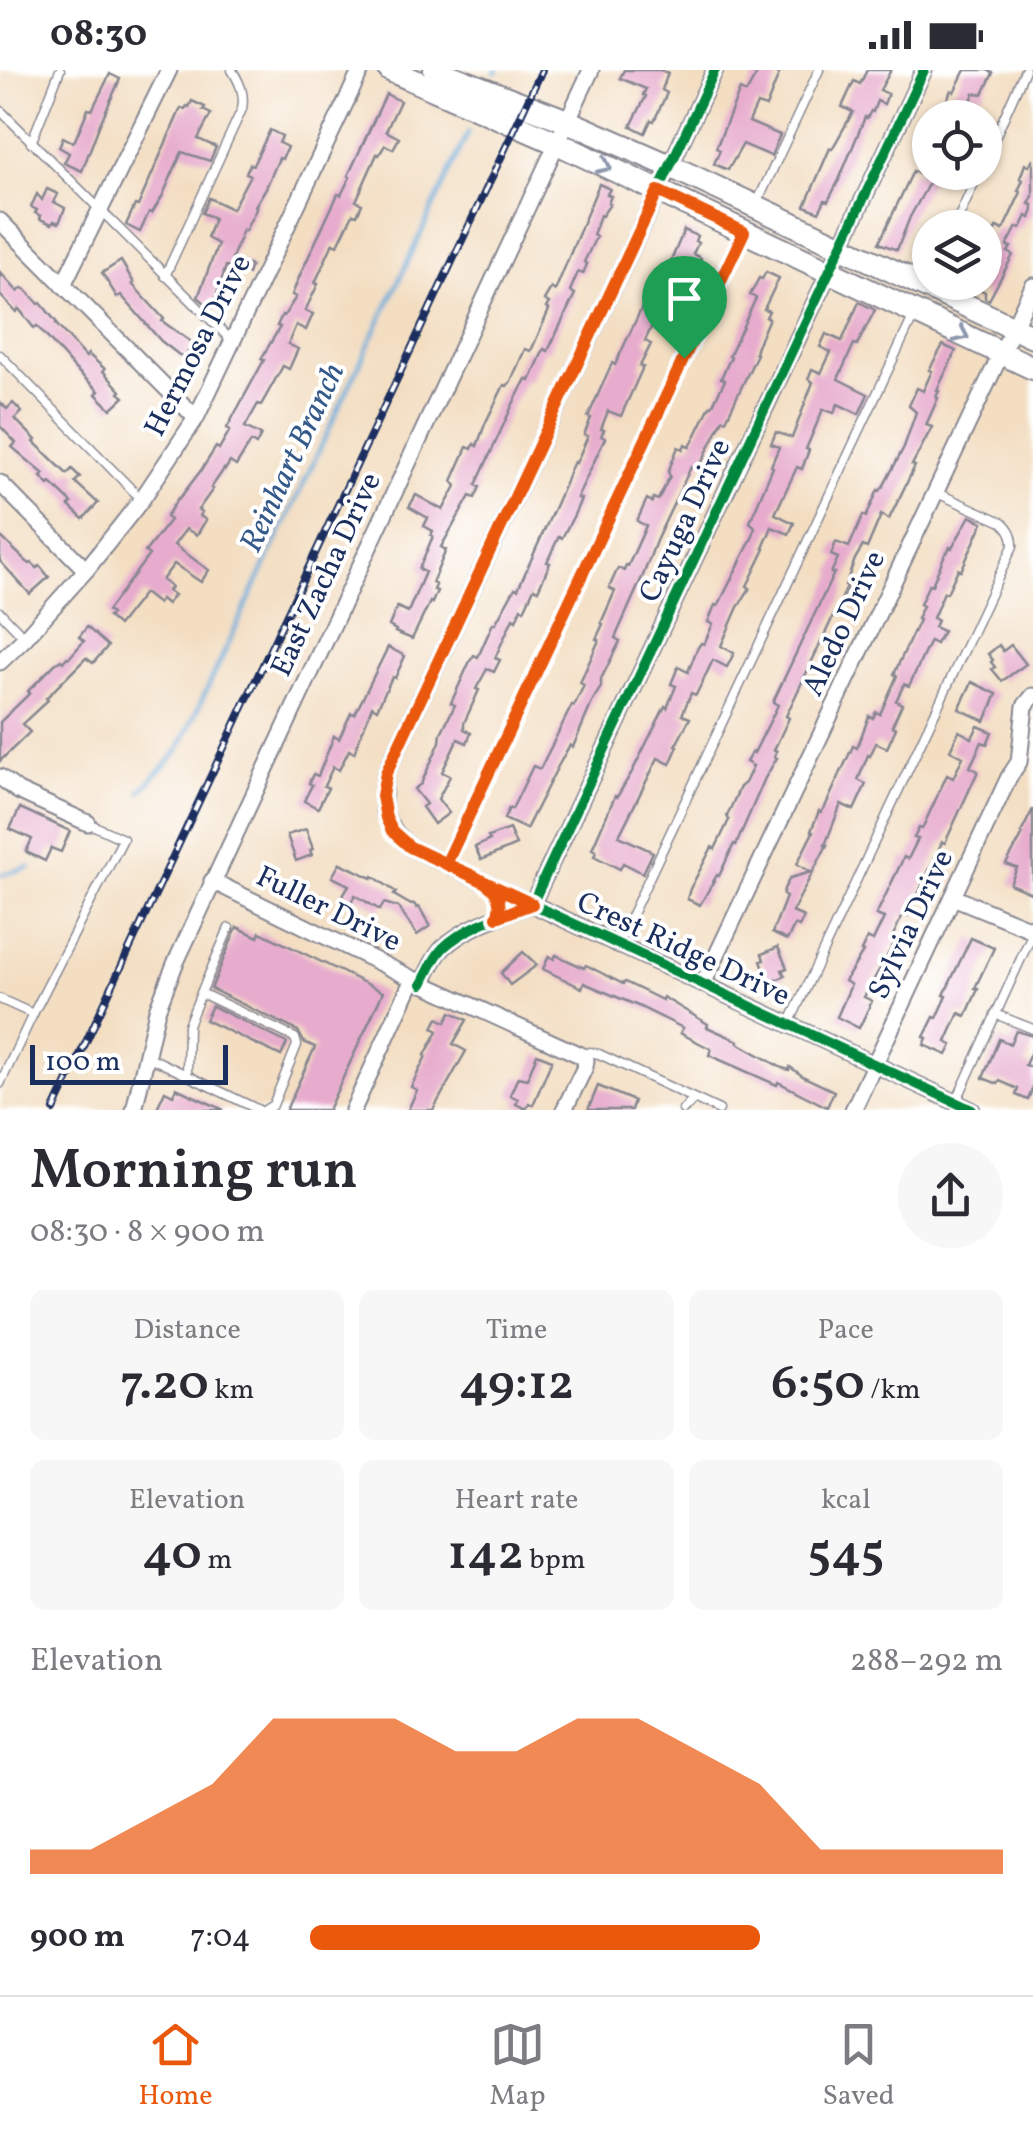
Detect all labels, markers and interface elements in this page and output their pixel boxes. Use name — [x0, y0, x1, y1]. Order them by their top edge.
text: 08:30 — [50, 9, 147, 62]
map controls — [912, 100, 1002, 300]
button: locate — [912, 100, 1002, 190]
one-way arrow — [595, 153, 613, 173]
button: layers — [912, 210, 1002, 300]
street label: Hermosa Drive — [135, 248, 263, 444]
pin — [642, 256, 727, 359]
icon: arrive — [657, 271, 712, 326]
one-way arrow — [952, 323, 970, 343]
water label: Reinhart Branch — [231, 356, 357, 560]
street label: Cayuga Drive — [630, 432, 742, 610]
street label: East Zacha Drive — [261, 466, 393, 684]
street label: Aledo Drive — [793, 544, 897, 704]
street label: Sylvia Drive — [859, 843, 965, 1007]
street label: Fuller Drive — [248, 857, 408, 963]
street label: Crest Ridge Drive — [570, 882, 797, 1018]
scale bar — [30, 1040, 228, 1084]
text: 100 m — [45, 1043, 120, 1082]
text: Morning run — [30, 1135, 358, 1211]
button: share — [898, 1143, 1003, 1248]
text: 08:30 · 8 × 900 m — [30, 1211, 265, 1255]
text: Distance — [134, 1311, 241, 1350]
text: Time — [486, 1311, 547, 1350]
text: Pace — [818, 1311, 874, 1350]
text: 7.20 — [120, 1350, 209, 1420]
text: 49:12 — [459, 1350, 574, 1420]
text: 6:50 — [771, 1350, 865, 1420]
text: km — [209, 1371, 254, 1410]
text: /km — [865, 1371, 921, 1410]
text: Elevation — [129, 1481, 245, 1520]
text: Heart rate — [455, 1481, 578, 1520]
text: kcal — [821, 1481, 871, 1520]
text: 40 — [142, 1520, 202, 1590]
text: 142 — [447, 1520, 524, 1590]
text: 545 — [807, 1520, 884, 1590]
text: m — [202, 1541, 232, 1580]
text: bpm — [524, 1541, 585, 1580]
text: Elevation — [30, 1640, 163, 1684]
text: 288–292 m — [850, 1640, 1003, 1684]
text: 900 m — [30, 1916, 125, 1960]
text: 7:04 — [190, 1916, 251, 1960]
tab: Home — [138, 2017, 213, 2116]
tab: Map — [489, 2017, 545, 2116]
tab: Saved — [822, 2017, 895, 2116]

